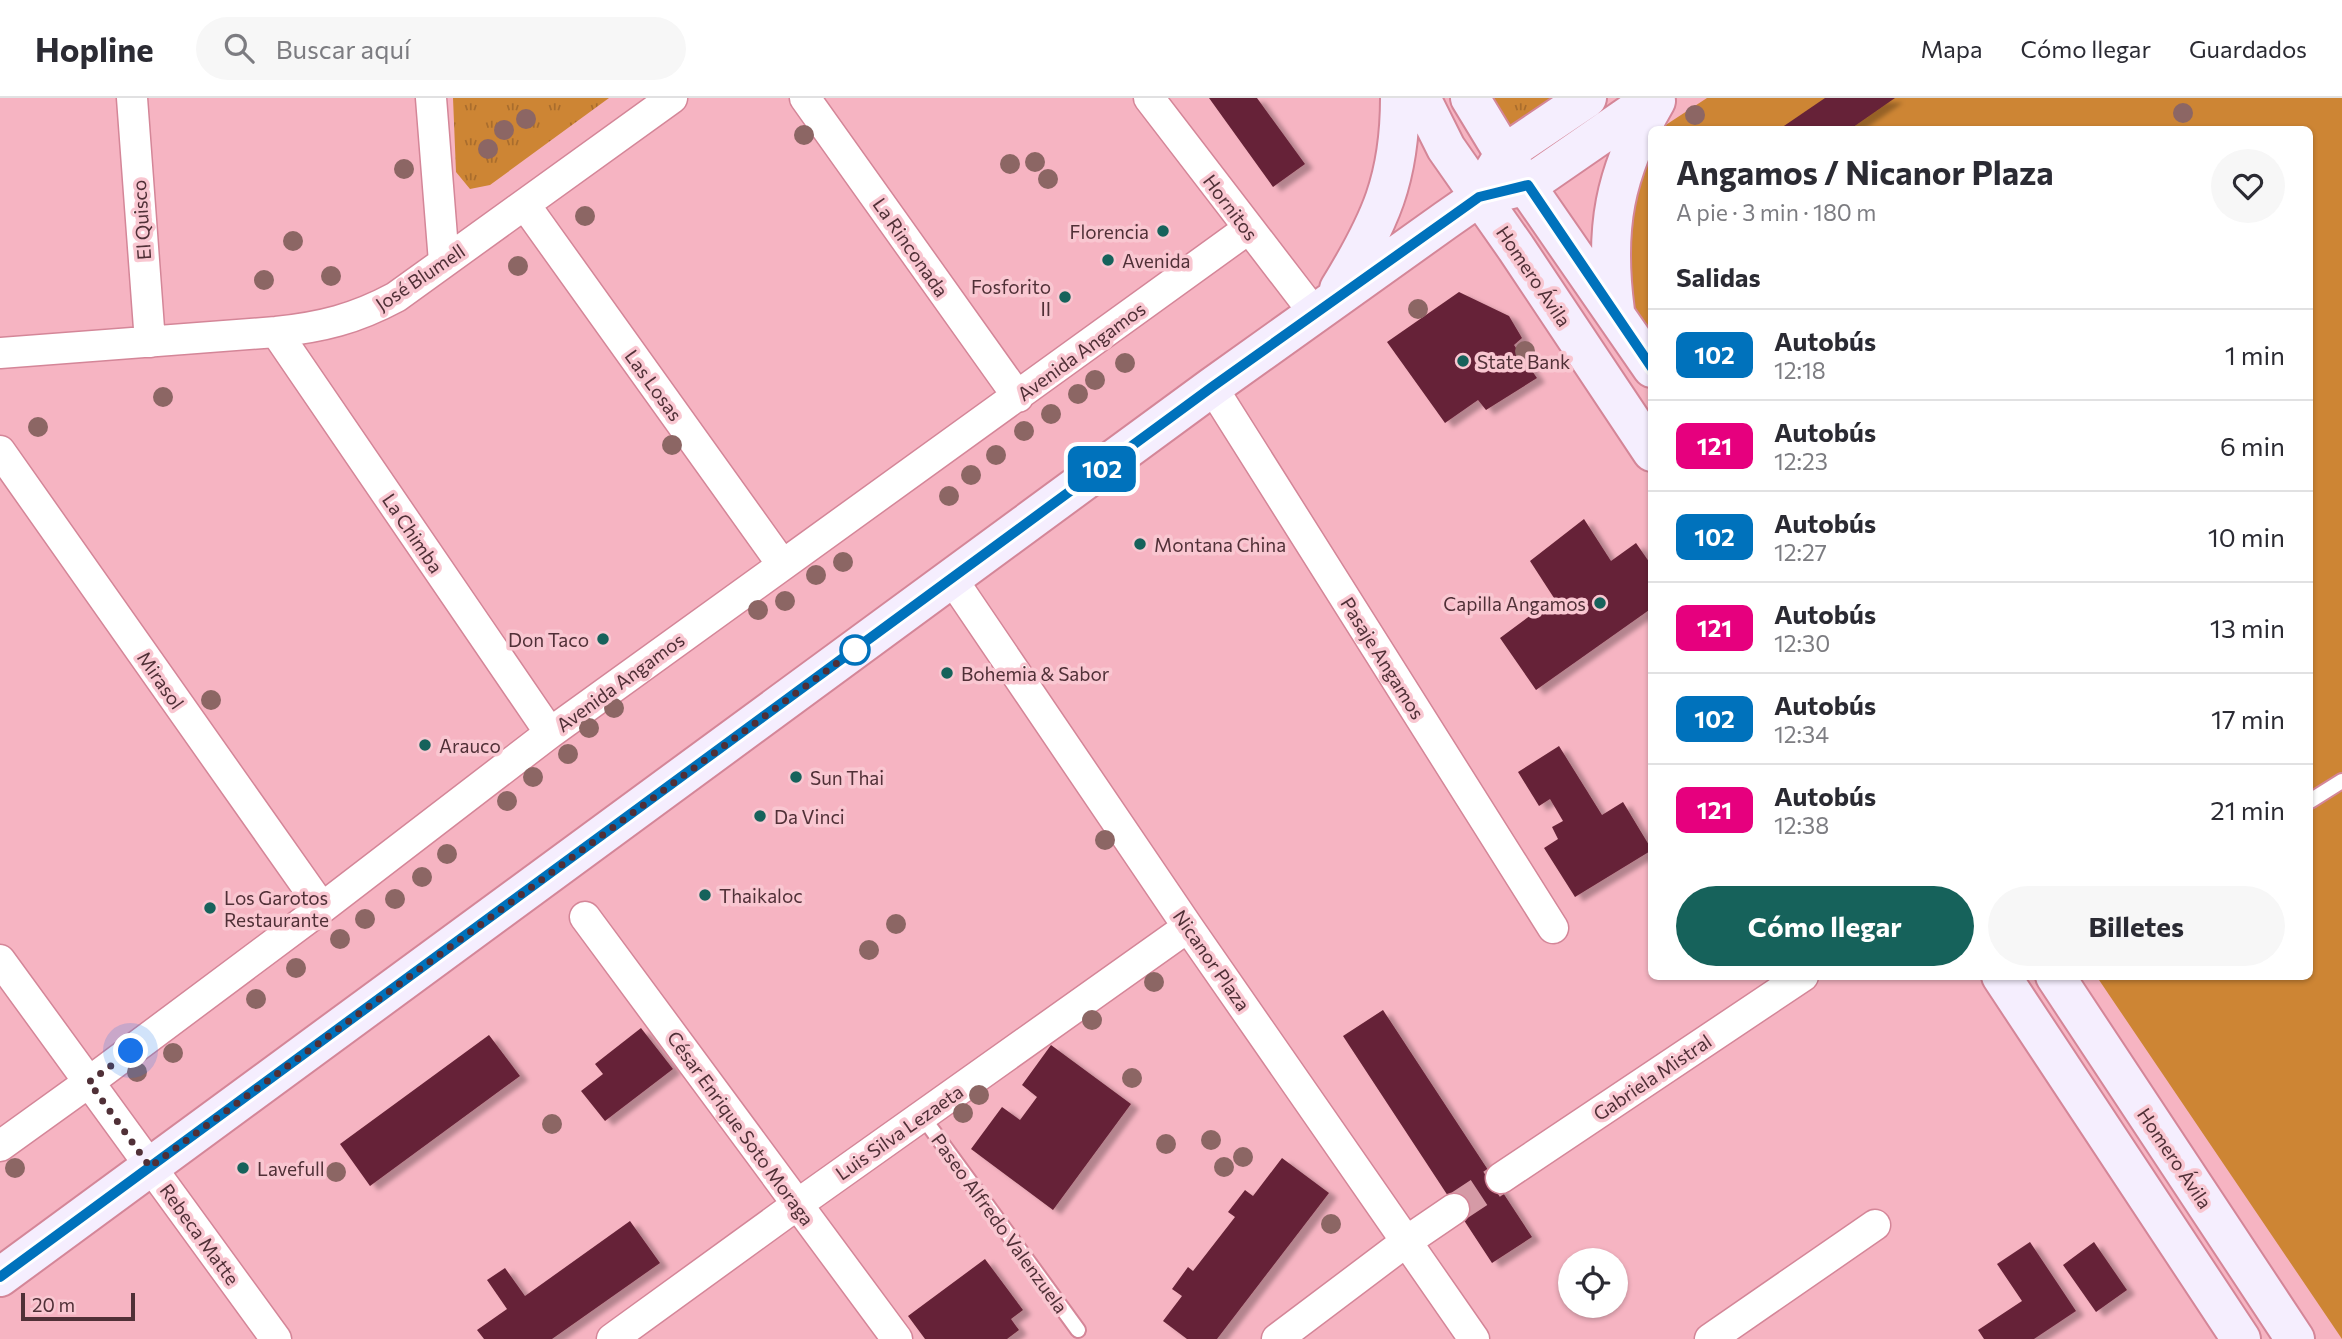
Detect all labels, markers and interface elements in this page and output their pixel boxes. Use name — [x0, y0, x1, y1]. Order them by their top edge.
search box — [196, 17, 686, 80]
text: Hopline — [35, 28, 154, 69]
icon: search — [220, 29, 258, 67]
text: Buscar aquí — [276, 33, 411, 64]
text: Mapa — [1920, 34, 1983, 63]
text: Cómo llegar — [2021, 34, 2151, 63]
text: Guardados — [2189, 34, 2307, 63]
button: heart — [2211, 149, 2285, 223]
text: Angamos / Nicanor Plaza — [1676, 151, 2054, 192]
street label: Hornitos — [1199, 170, 1263, 244]
street label: El Quisco — [127, 179, 155, 261]
street label: La Rinconada — [868, 193, 954, 301]
text: A pie · 3 min · 180 m — [1676, 198, 1876, 226]
place label: Florencia — [1070, 220, 1149, 243]
street label: Homero Ávila — [1492, 221, 1576, 331]
marker: Florencia — [1155, 223, 1171, 239]
street label: José Blumell — [371, 239, 469, 315]
place label: Avenida — [1122, 249, 1191, 272]
marker: Avenida — [1100, 252, 1116, 268]
text: Salidas — [1676, 261, 1761, 292]
place label: Fosforito II — [971, 275, 1051, 320]
marker: Fosforito II — [1057, 289, 1073, 305]
street label: Avenida Angamos — [1013, 297, 1149, 405]
text: Autobús — [1774, 325, 1876, 356]
text: 1 min — [2225, 339, 2285, 370]
text: 102 — [1694, 340, 1735, 369]
street label: Las Losas — [620, 345, 688, 425]
place label: State Bank — [1477, 350, 1570, 373]
marker: State Bank — [1455, 353, 1471, 369]
text: 12:18 — [1774, 356, 1826, 384]
text: Autobús — [1774, 416, 1876, 447]
text: 6 min — [2220, 430, 2285, 461]
text: 121 — [1697, 431, 1732, 460]
line badge: 102 — [1062, 446, 1142, 492]
text: 12:23 — [1774, 447, 1828, 475]
text: 102 — [1082, 454, 1122, 483]
street label: La Chimba — [378, 489, 448, 577]
text: Autobús — [1774, 507, 1876, 538]
text: 10 min — [2208, 521, 2285, 552]
text: 102 — [1694, 522, 1735, 551]
place label: Montana China — [1154, 533, 1286, 556]
marker: Montana China — [1132, 536, 1148, 552]
text: 12:27 — [1774, 538, 1827, 566]
place label: Capilla Angamos — [1443, 592, 1586, 615]
street label: Pasaje Angamos — [1336, 593, 1430, 723]
marker: Capilla Angamos — [1592, 595, 1608, 611]
text: Autobús — [1774, 598, 1876, 629]
text: 13 min — [2210, 612, 2285, 643]
text: 121 — [1697, 613, 1732, 642]
place label: Don Taco — [508, 628, 589, 651]
street label: Avenida Angamos — [552, 628, 688, 736]
text: 12:30 — [1774, 629, 1830, 657]
marker: Don Taco — [595, 631, 611, 647]
unlabelled marker — [840, 635, 870, 665]
street label: Mirasol — [133, 647, 189, 713]
place label: Bohemia & Sabor — [961, 662, 1110, 685]
marker: Bohemia & Sabor — [939, 665, 955, 681]
text: Autobús — [1774, 689, 1876, 720]
text: 17 min — [2211, 703, 2285, 734]
text: 102 — [1694, 704, 1735, 733]
text: 12:34 — [1774, 720, 1829, 748]
place label: Arauco — [439, 734, 501, 757]
marker: Arauco — [417, 737, 433, 753]
place label: Sun Thai — [810, 766, 884, 789]
marker: Sun Thai — [788, 769, 804, 785]
text: Autobús — [1774, 780, 1876, 811]
text: 21 min — [2210, 794, 2285, 825]
text: 121 — [1697, 795, 1732, 824]
place label: Da Vinci — [774, 805, 845, 828]
marker: Da Vinci — [752, 808, 768, 824]
text: 12:38 — [1774, 811, 1829, 839]
place label: Thaikaloc — [719, 884, 803, 907]
place label: Los Garotos Restaurante — [224, 886, 329, 931]
button: Cómo llegar — [1676, 886, 1974, 966]
button: Billetes — [1988, 886, 2285, 966]
marker: Thaikaloc — [697, 887, 713, 903]
marker: Los Garotos Restaurante — [202, 900, 218, 916]
street label: Nicanor Plaza — [1169, 905, 1255, 1015]
street label: César Enrique Soto Moraga — [663, 1026, 819, 1230]
street label: Gabriela Mistral — [1589, 1029, 1715, 1125]
your location — [113, 1033, 148, 1068]
street label: Luis Silva Lezaeta — [831, 1079, 967, 1185]
street label: Homero Ávila — [2133, 1103, 2217, 1213]
street label: Paseo Alfredo Valenzuela — [927, 1129, 1073, 1317]
place label: Lavefull — [257, 1157, 325, 1180]
marker: Lavefull — [235, 1160, 251, 1176]
street label: Rebeca Matte — [155, 1179, 245, 1289]
map controls — [1558, 1248, 1628, 1318]
button: locate — [1558, 1248, 1628, 1318]
scale bar — [21, 1290, 135, 1322]
text: 20 m — [32, 1293, 75, 1316]

